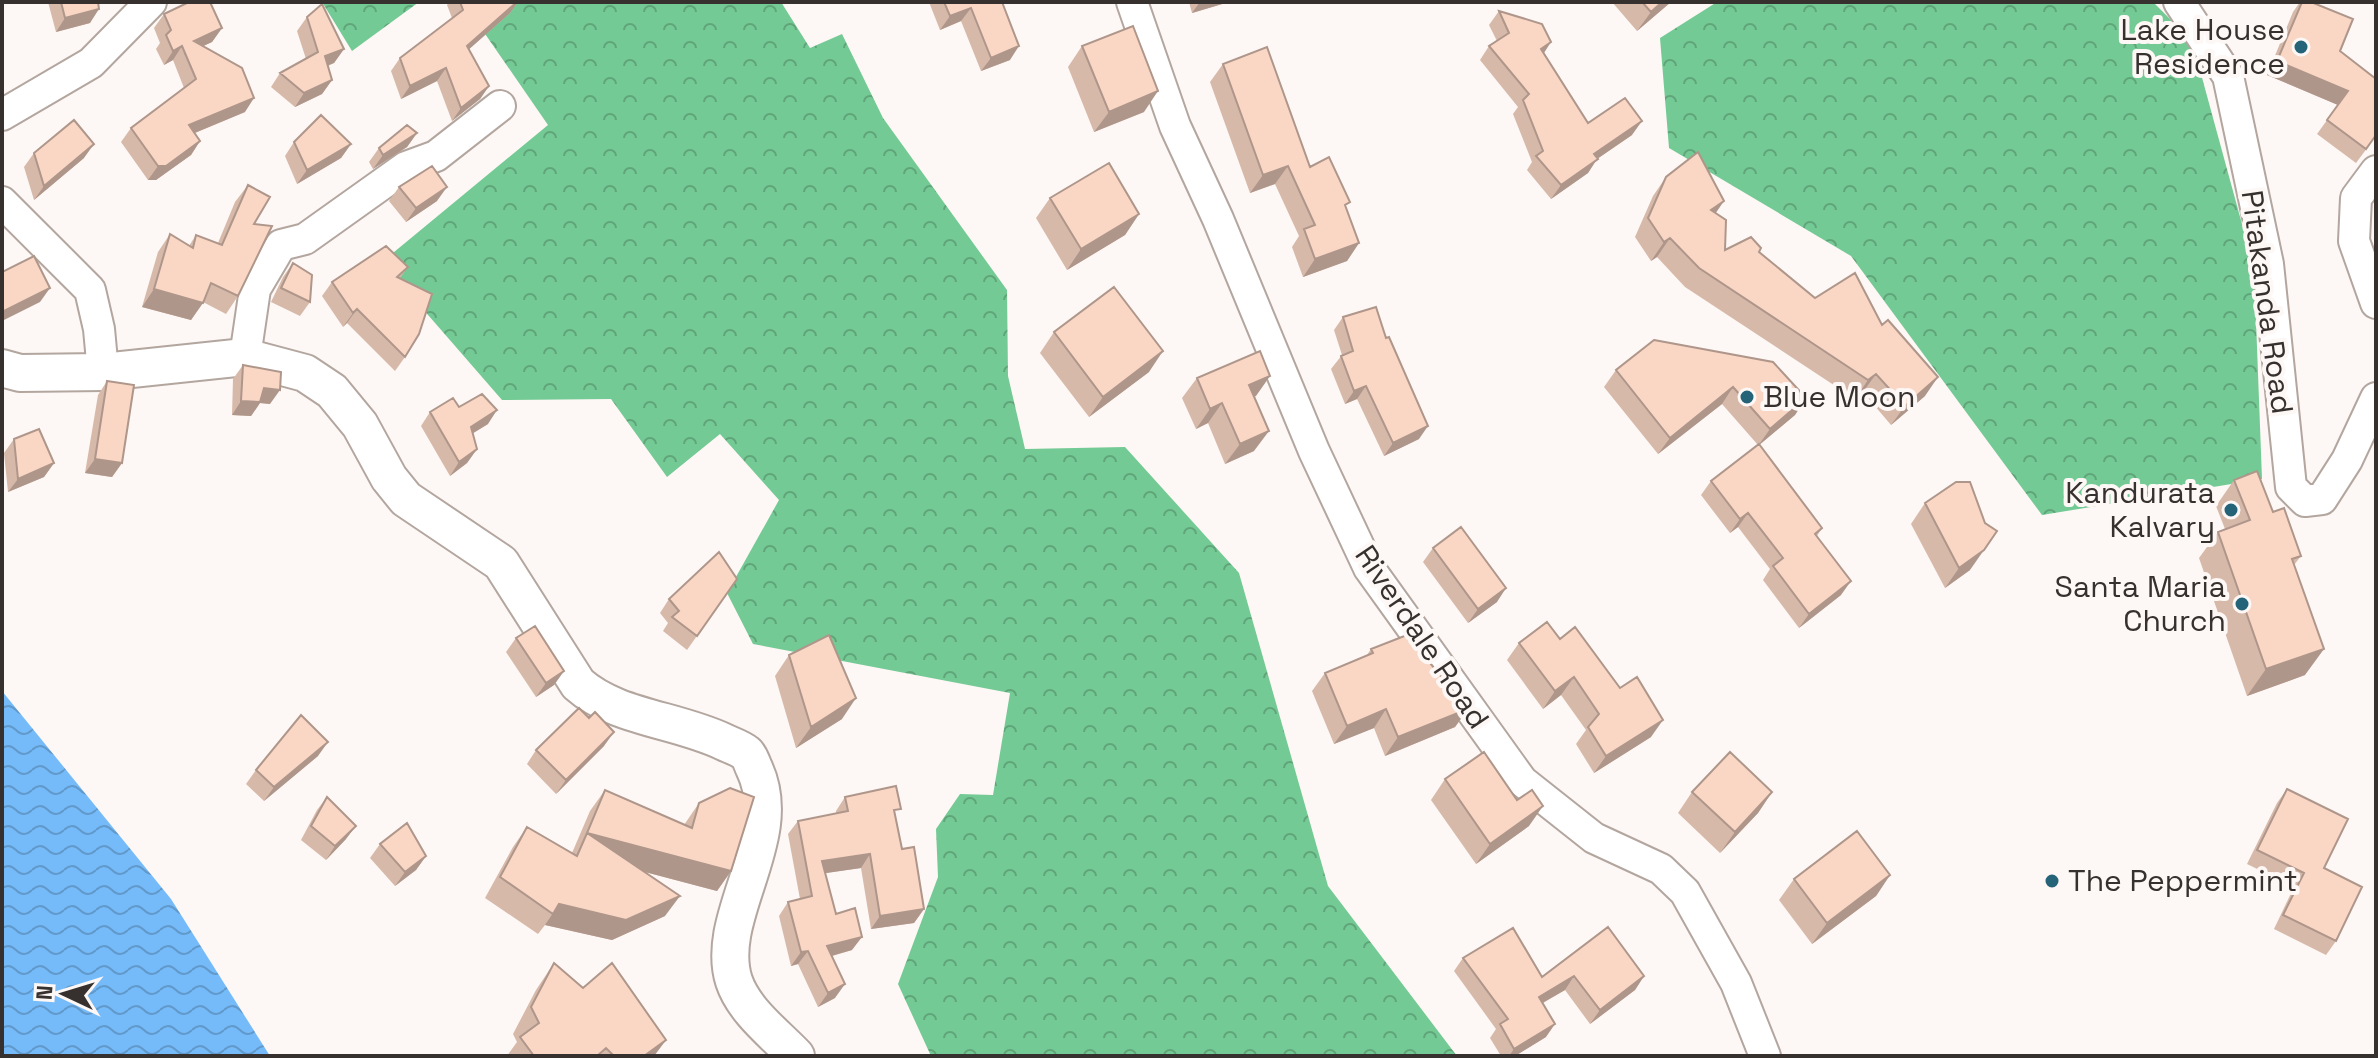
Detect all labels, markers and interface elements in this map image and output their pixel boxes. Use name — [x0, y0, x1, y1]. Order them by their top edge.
place label: Lake House Residence — [2120, 10, 2285, 83]
marker: Lake House Residence — [2292, 38, 2310, 56]
street label: Pitakanda Road — [2232, 187, 2303, 416]
place label: Blue Moon — [1763, 377, 1915, 416]
marker: Blue Moon — [1738, 388, 1756, 406]
place label: Kandurata Kalvary — [2065, 473, 2215, 546]
marker: Kandurata Kalvary — [2222, 501, 2240, 519]
street label: Riverdale Road — [1347, 537, 1498, 736]
place label: Santa Maria Church — [2055, 567, 2226, 640]
marker: Santa Maria Church — [2233, 595, 2251, 613]
place label: The Peppermint — [2068, 861, 2297, 900]
marker: The Peppermint — [2043, 872, 2061, 890]
north arrow — [24, 954, 104, 1034]
text: N — [30, 984, 59, 1001]

